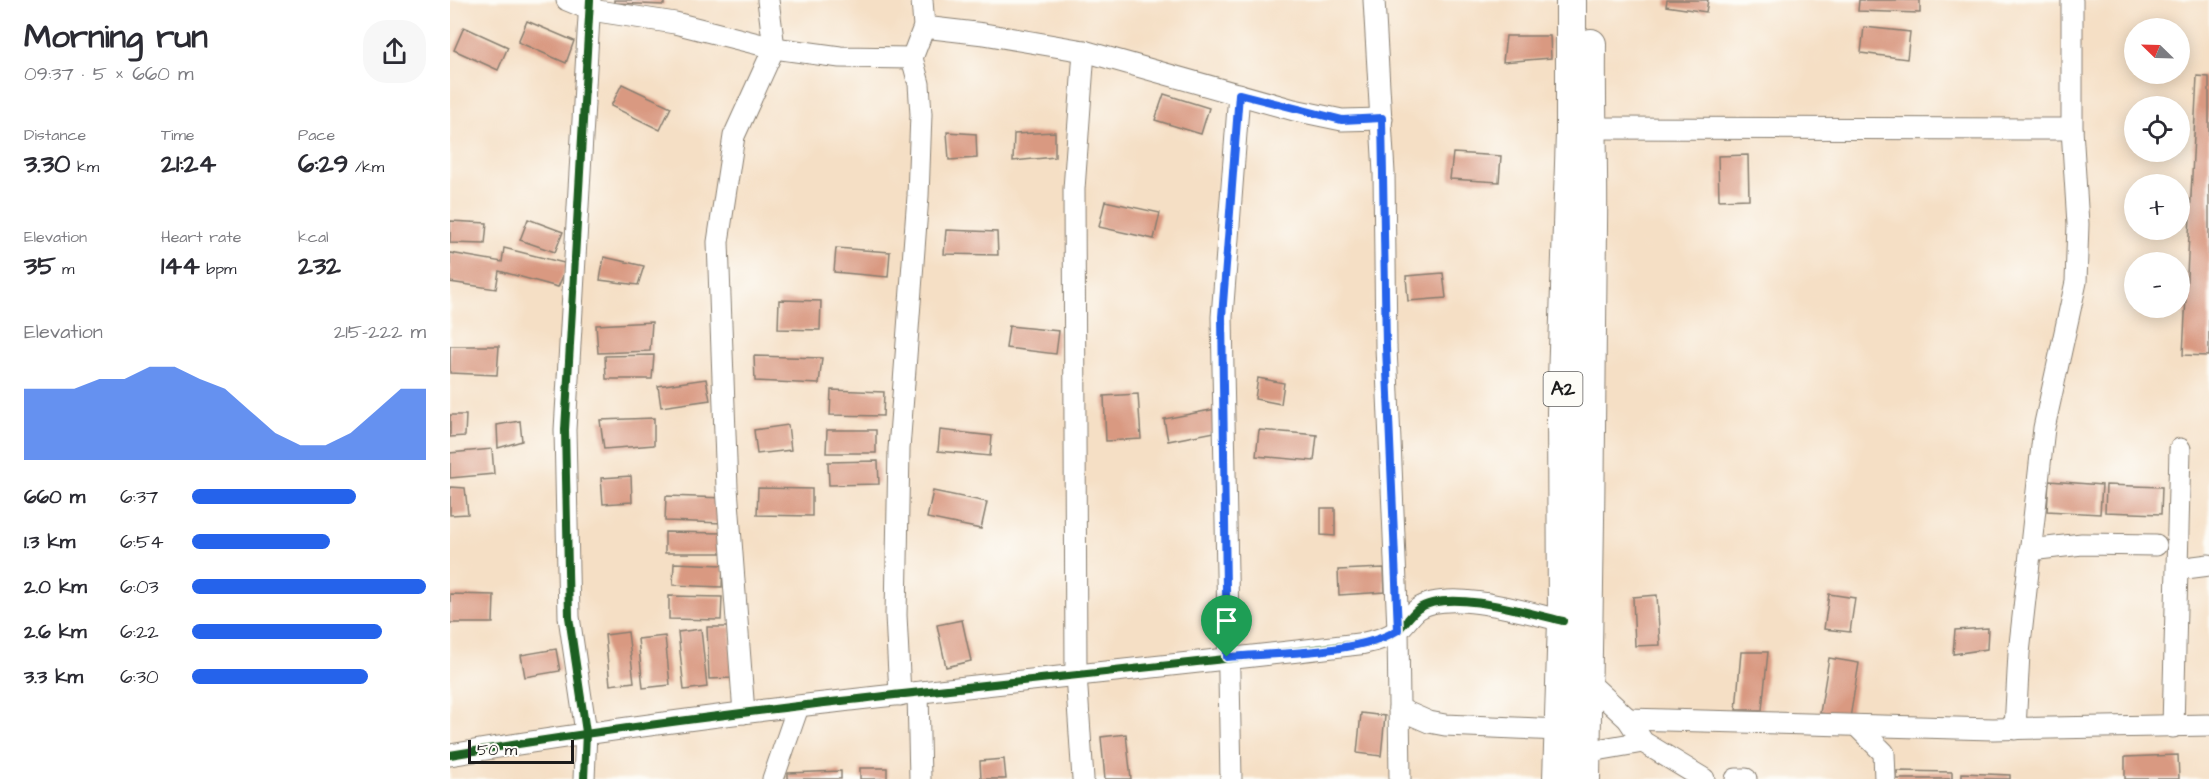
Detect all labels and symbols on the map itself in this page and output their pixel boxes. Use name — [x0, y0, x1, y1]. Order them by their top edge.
north arrow — [2124, 18, 2190, 84]
road number: A2 — [1544, 372, 1582, 406]
pin — [1201, 595, 1252, 657]
scale bar — [468, 737, 574, 764]

